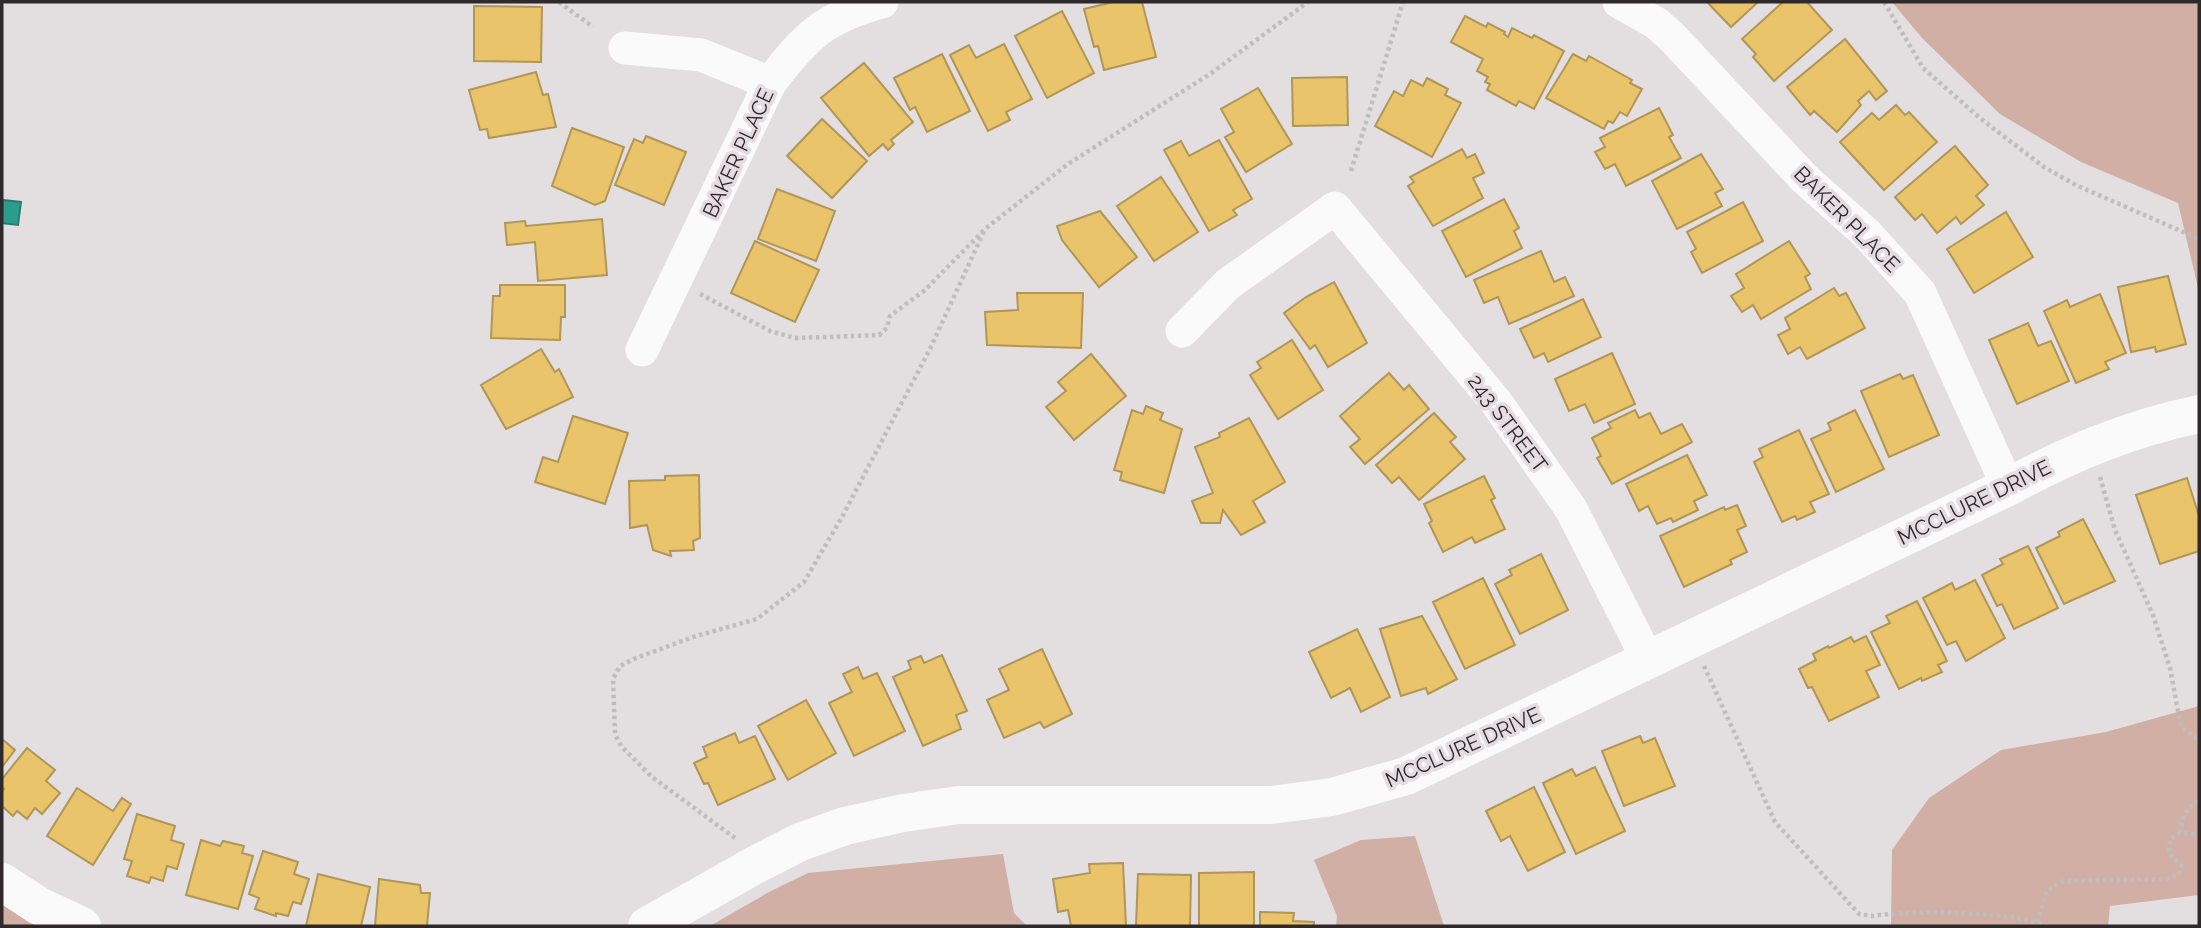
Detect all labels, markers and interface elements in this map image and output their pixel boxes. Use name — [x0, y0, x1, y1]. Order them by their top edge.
street label: BAKER PLACE — [697, 85, 779, 221]
street label: BAKER PLACE — [1789, 161, 1905, 277]
street label: 243 STREET — [1463, 369, 1553, 477]
street label: MCCLURE DRIVE — [1893, 454, 2055, 550]
street label: MCCLURE DRIVE — [1381, 702, 1545, 792]

